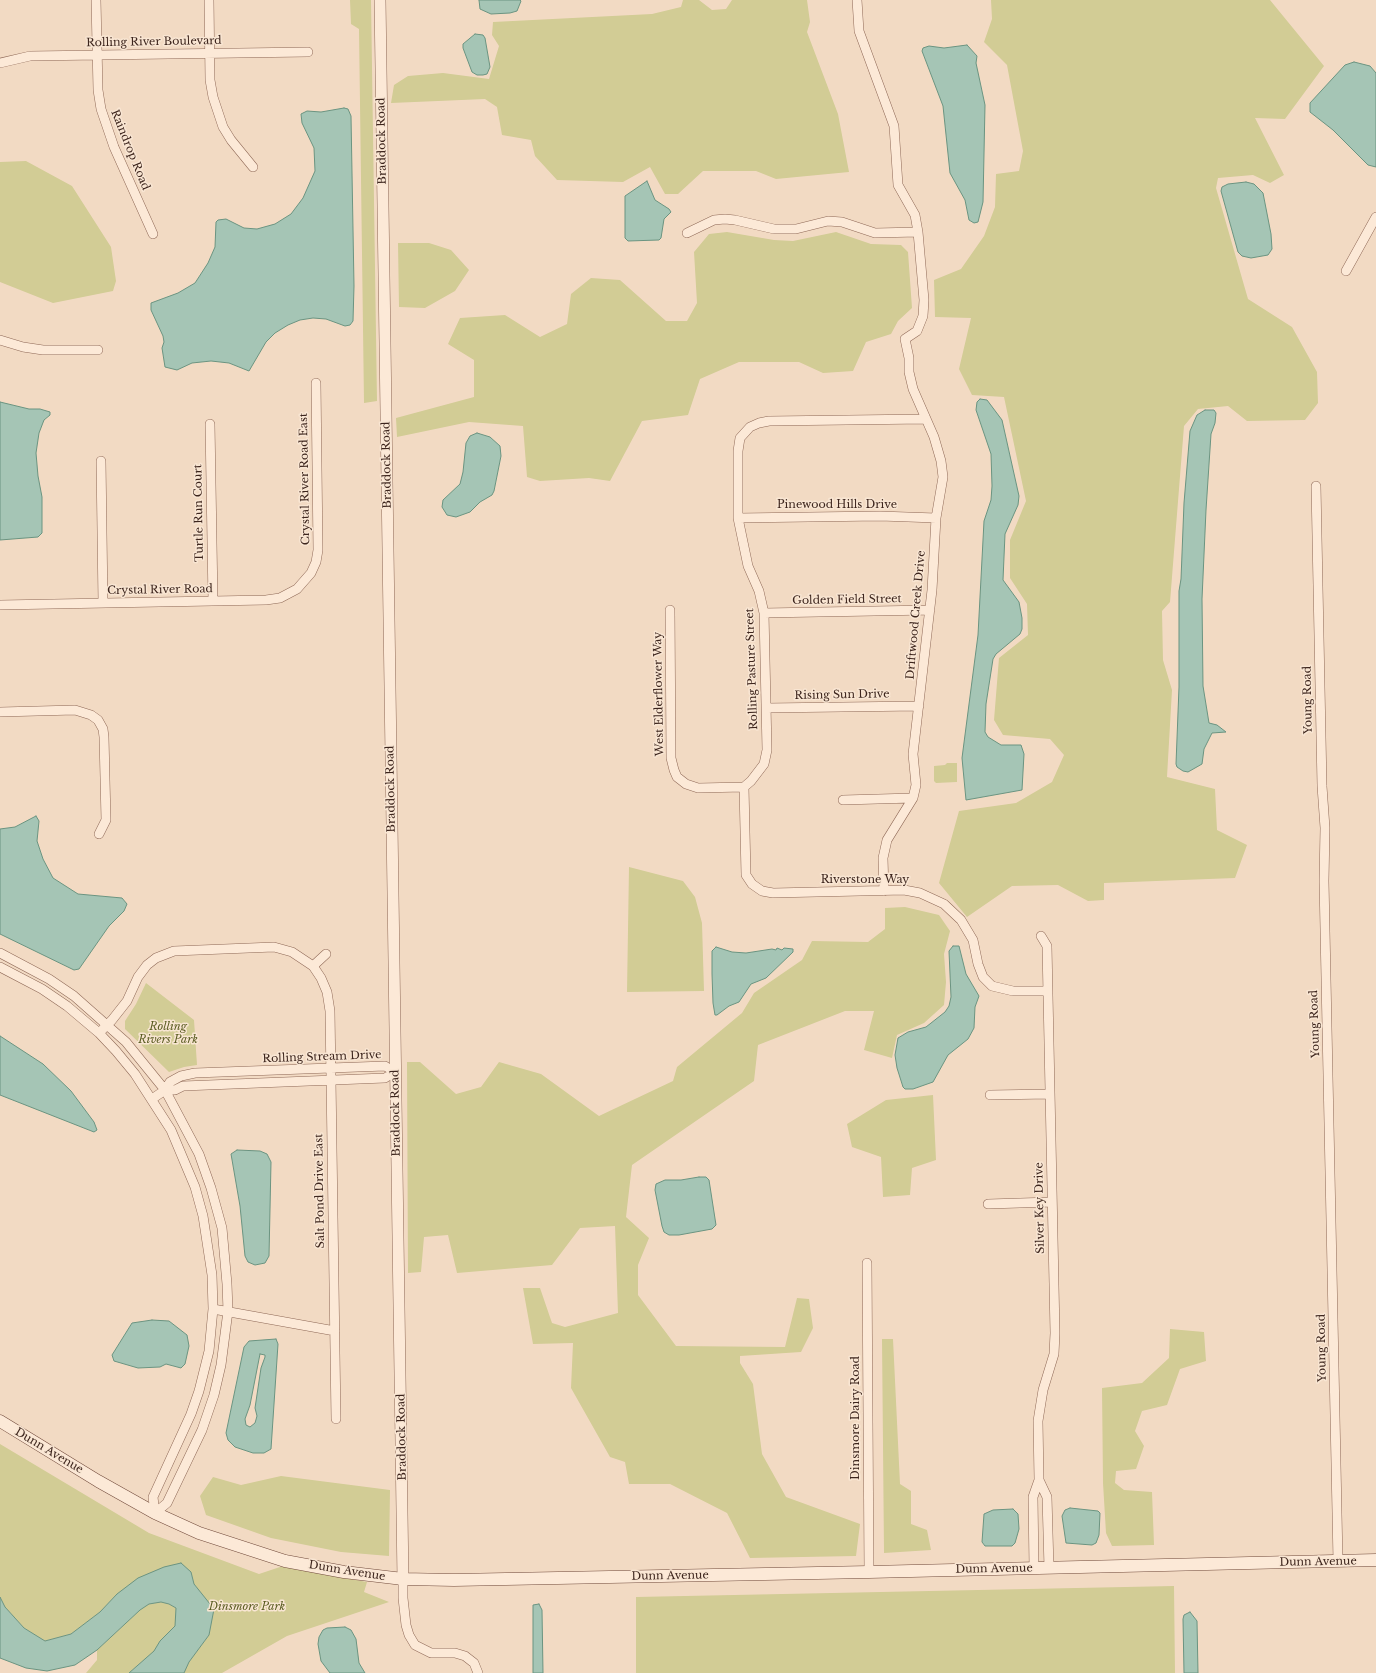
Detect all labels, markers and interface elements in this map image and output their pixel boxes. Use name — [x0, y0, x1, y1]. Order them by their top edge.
street label: Rolling River Boulevard — [86, 34, 222, 50]
street label: Braddock Road — [375, 97, 389, 185]
street label: Raindrop Road — [108, 108, 152, 192]
street label: Crystal River Road East — [297, 413, 313, 545]
street label: Braddock Road — [380, 421, 394, 509]
street label: Turtle Run Court — [192, 464, 206, 562]
street label: Pinewood Hills Drive — [777, 498, 897, 512]
street label: Driftwood Creek Drive — [904, 550, 928, 680]
street label: Crystal River Road — [107, 582, 213, 598]
street label: Golden Field Street — [792, 592, 902, 608]
street label: Rolling Pasture Street — [743, 608, 761, 730]
street label: West Elderflower Way — [651, 632, 667, 756]
street label: Young Road — [1301, 666, 1315, 734]
street label: Rising Sun Drive — [794, 688, 890, 702]
street label: Braddock Road — [384, 745, 398, 833]
street label: Riverstone Way — [821, 873, 909, 887]
street label: Young Road — [1307, 990, 1323, 1058]
park label: Rolling Rivers Park — [138, 1020, 198, 1046]
street label: Rolling Stream Drive — [262, 1048, 382, 1066]
street label: Braddock Road — [389, 1069, 403, 1157]
street label: Salt Pond Drive East — [312, 1134, 328, 1248]
street label: Silver Key Drive — [1033, 1162, 1047, 1254]
street label: Young Road — [1315, 1314, 1329, 1382]
street label: Dinsmore Dairy Road — [849, 1356, 863, 1480]
street label: Braddock Road — [395, 1393, 409, 1481]
street label: Dunn Avenue — [12, 1425, 86, 1477]
street label: Dunn Avenue — [1279, 1555, 1357, 1569]
street label: Dunn Avenue — [308, 1558, 386, 1584]
street label: Dunn Avenue — [955, 1562, 1033, 1576]
street label: Dunn Avenue — [631, 1569, 709, 1583]
park label: Dinsmore Park — [209, 1600, 285, 1614]

